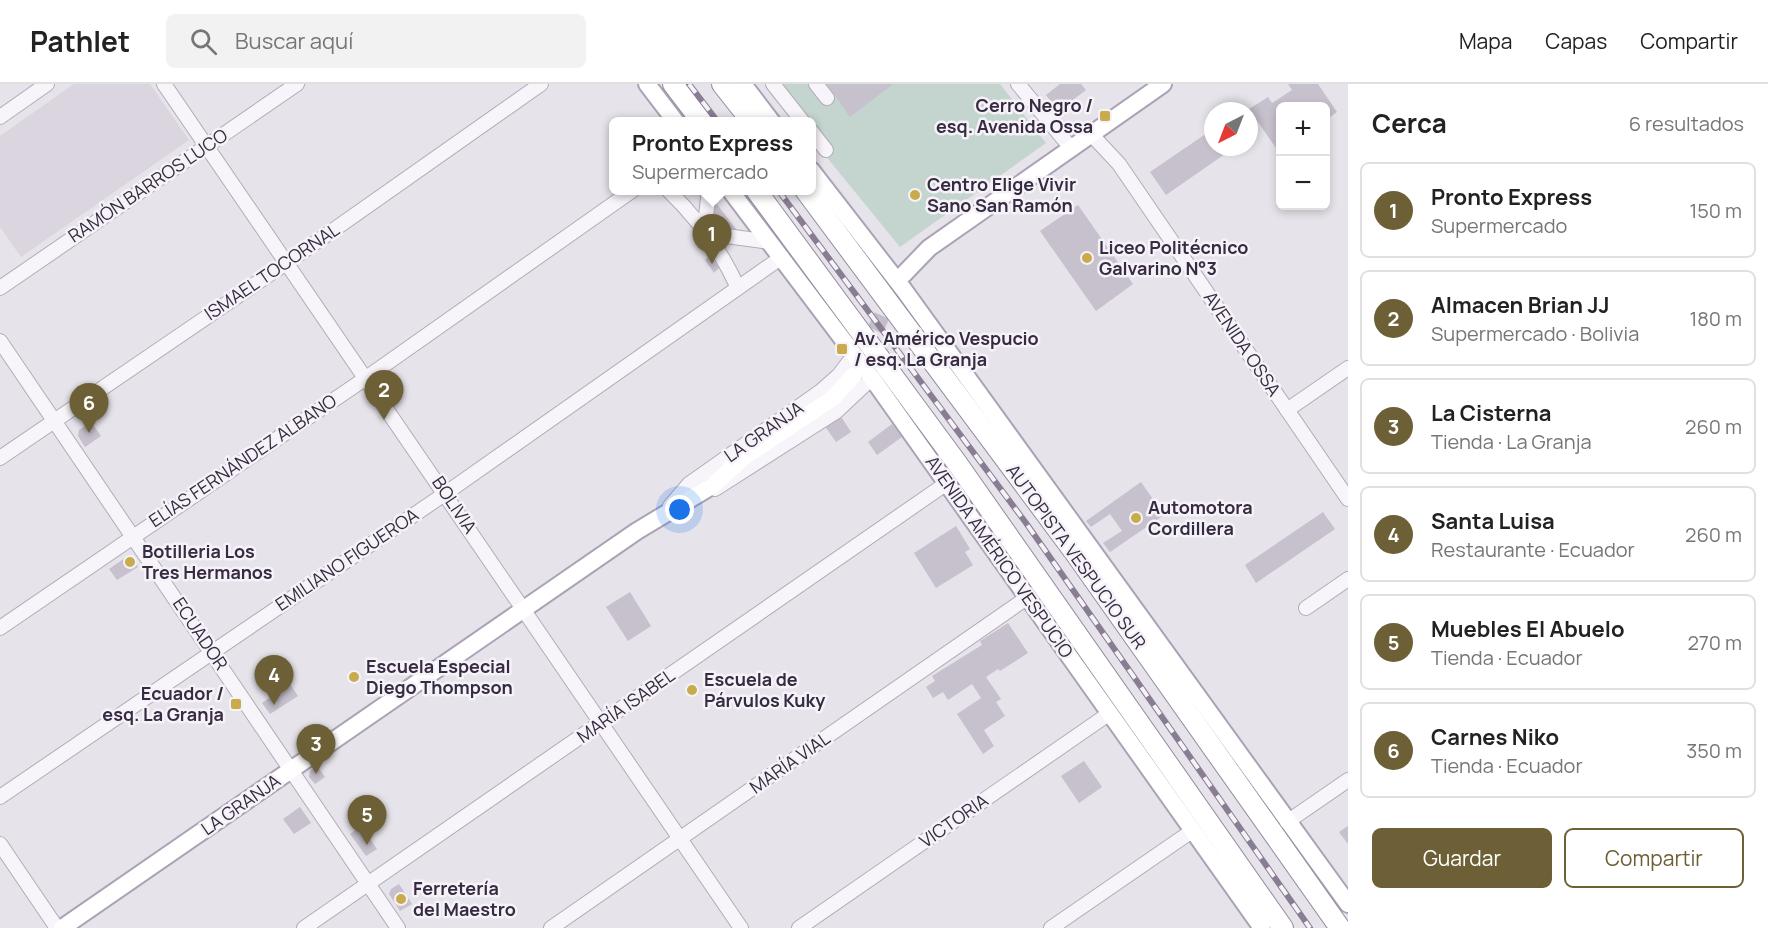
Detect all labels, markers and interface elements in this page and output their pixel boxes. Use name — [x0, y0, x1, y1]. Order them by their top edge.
search box — [166, 14, 586, 68]
text: Pathlet — [30, 22, 130, 60]
icon: search — [187, 25, 220, 58]
text: Buscar aquí — [235, 26, 353, 56]
text: Mapa — [1459, 27, 1512, 55]
text: Capas — [1545, 27, 1607, 55]
text: Compartir — [1640, 27, 1738, 55]
place label: Cerro Negro / esq. Avenida Ossa — [936, 93, 1093, 138]
north arrow — [1204, 102, 1258, 156]
map controls — [1276, 102, 1330, 210]
button: + — [1276, 102, 1330, 156]
text: Cerca — [1372, 105, 1447, 141]
marker: Cerro Negro / esq. Avenida Ossa — [1098, 109, 1112, 123]
text: 6 resultados — [1629, 110, 1744, 137]
popup — [609, 117, 816, 195]
street label: RAMÓN BARROS LUCO — [63, 123, 232, 248]
text: Pronto Express — [632, 128, 793, 158]
button: − — [1276, 156, 1330, 210]
text: Supermercado — [632, 158, 768, 185]
place label: Centro Elige Vivir Sano San Ramón — [927, 172, 1076, 217]
text: Pronto Express — [1431, 182, 1592, 212]
marker: Centro Elige Vivir Sano San Ramón — [908, 188, 922, 202]
text: 1 — [1389, 197, 1398, 224]
text: 150 m — [1689, 197, 1742, 224]
text: Supermercado — [1431, 212, 1567, 239]
pin: 1 — [692, 214, 732, 264]
street label: ISMAEL TOCORNAL — [199, 217, 344, 325]
place label: Liceo Politécnico Galvarino N°3 — [1099, 235, 1248, 280]
marker: Liceo Politécnico Galvarino N°3 — [1080, 251, 1094, 265]
street label: AVENIDA OSSA — [1199, 286, 1287, 401]
text: Almacen Brian JJ — [1431, 290, 1609, 320]
text: 2 — [1388, 305, 1399, 332]
text: 180 m — [1689, 305, 1742, 332]
text: Supermercado · Bolivia — [1431, 320, 1639, 347]
place label: Av. Américo Vespucio / esq. La Granja — [854, 326, 1039, 371]
marker: Av. Américo Vespucio / esq. La Granja — [835, 342, 849, 356]
pin: 2 — [364, 370, 404, 420]
pin: 6 — [70, 384, 109, 433]
street label: ELÍAS FERNÁNDEZ ALBANO — [144, 388, 341, 532]
street label: LA GRANJA — [719, 395, 808, 467]
text: La Cisterna — [1431, 398, 1552, 428]
text: 3 — [1388, 413, 1399, 440]
text: 260 m — [1685, 413, 1742, 440]
text: Tienda · La Granja — [1431, 428, 1592, 455]
street label: AVENIDA AMÉRICO VESPUCIO — [921, 451, 1079, 662]
street label: AUTOPISTA VESPUCIO SUR — [1002, 459, 1152, 654]
street label: BOLIVIA — [427, 471, 483, 538]
your location — [665, 495, 694, 524]
place label: Automotora Cordillera — [1148, 495, 1253, 540]
street label: EMILIANO FIGUEROA — [270, 502, 423, 616]
text: Santa Luisa — [1431, 506, 1555, 536]
marker: Automotora Cordillera — [1129, 511, 1143, 525]
text: 4 — [1387, 521, 1400, 548]
text: 260 m — [1685, 521, 1742, 548]
text: Restaurante · Ecuador — [1431, 536, 1635, 563]
place label: Botilleria Los Tres Hermanos — [142, 539, 273, 584]
marker: Botilleria Los Tres Hermanos — [123, 555, 137, 569]
street label: ECUADOR — [168, 592, 234, 674]
text: Muebles El Abuelo — [1431, 614, 1625, 644]
text: 5 — [1388, 629, 1399, 656]
text: 270 m — [1687, 629, 1742, 656]
text: Tienda · Ecuador — [1431, 644, 1583, 671]
place label: Escuela Especial Diego Thompson — [366, 654, 513, 699]
pin: 4 — [254, 656, 294, 705]
street label: MARÍA ISABEL — [572, 663, 679, 748]
place label: Escuela de Párvulos Kuky — [704, 667, 825, 712]
marker: Escuela Especial Diego Thompson — [347, 670, 361, 684]
place label: Ecuador / esq. La Granja — [102, 681, 224, 726]
marker: Escuela de Párvulos Kuky — [685, 683, 699, 697]
marker: Ecuador / esq. La Granja — [229, 697, 243, 711]
text: Carnes Niko — [1431, 722, 1559, 752]
pin: 3 — [296, 724, 336, 774]
street label: MARÍA VIAL — [745, 726, 834, 799]
text: 6 — [1387, 737, 1400, 764]
text: 350 m — [1686, 737, 1742, 764]
text: Tienda · Ecuador — [1431, 752, 1583, 779]
street label: LA GRANJA — [196, 768, 285, 840]
street label: VICTORIA — [914, 787, 993, 853]
pin: 5 — [348, 796, 386, 845]
button: Guardar — [1372, 828, 1552, 888]
button: Compartir — [1564, 828, 1744, 888]
place label: Ferretería del Maestro — [413, 876, 516, 921]
marker: Ferretería del Maestro — [394, 892, 408, 906]

